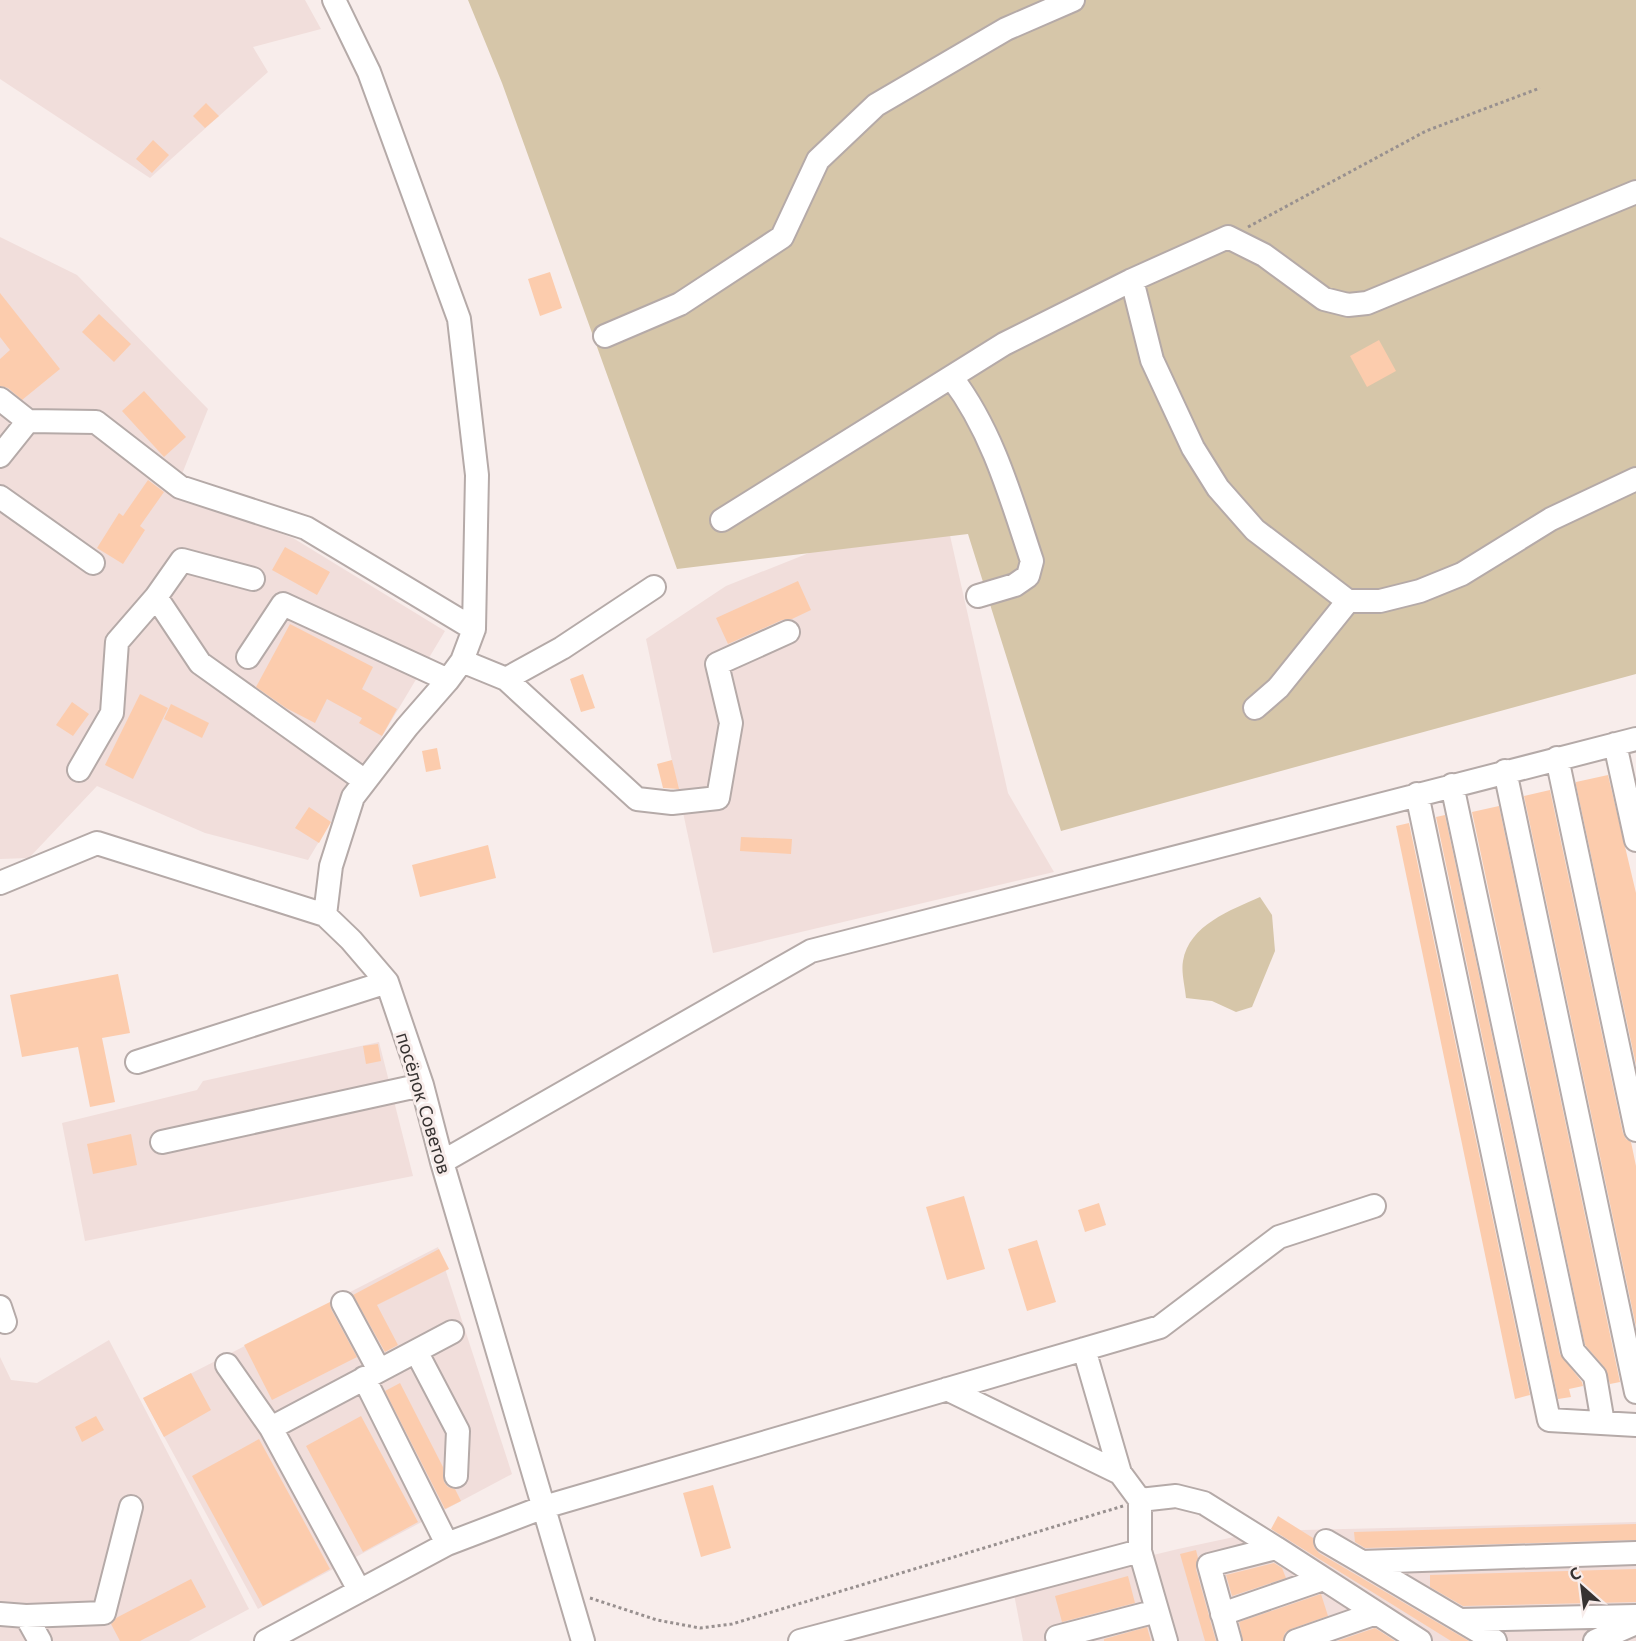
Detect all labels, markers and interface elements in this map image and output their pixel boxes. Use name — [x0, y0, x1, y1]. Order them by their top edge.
street label: посёлок Советов — [391, 1029, 457, 1177]
north arrow — [1552, 1557, 1612, 1617]
text: С — [1565, 1562, 1585, 1586]

